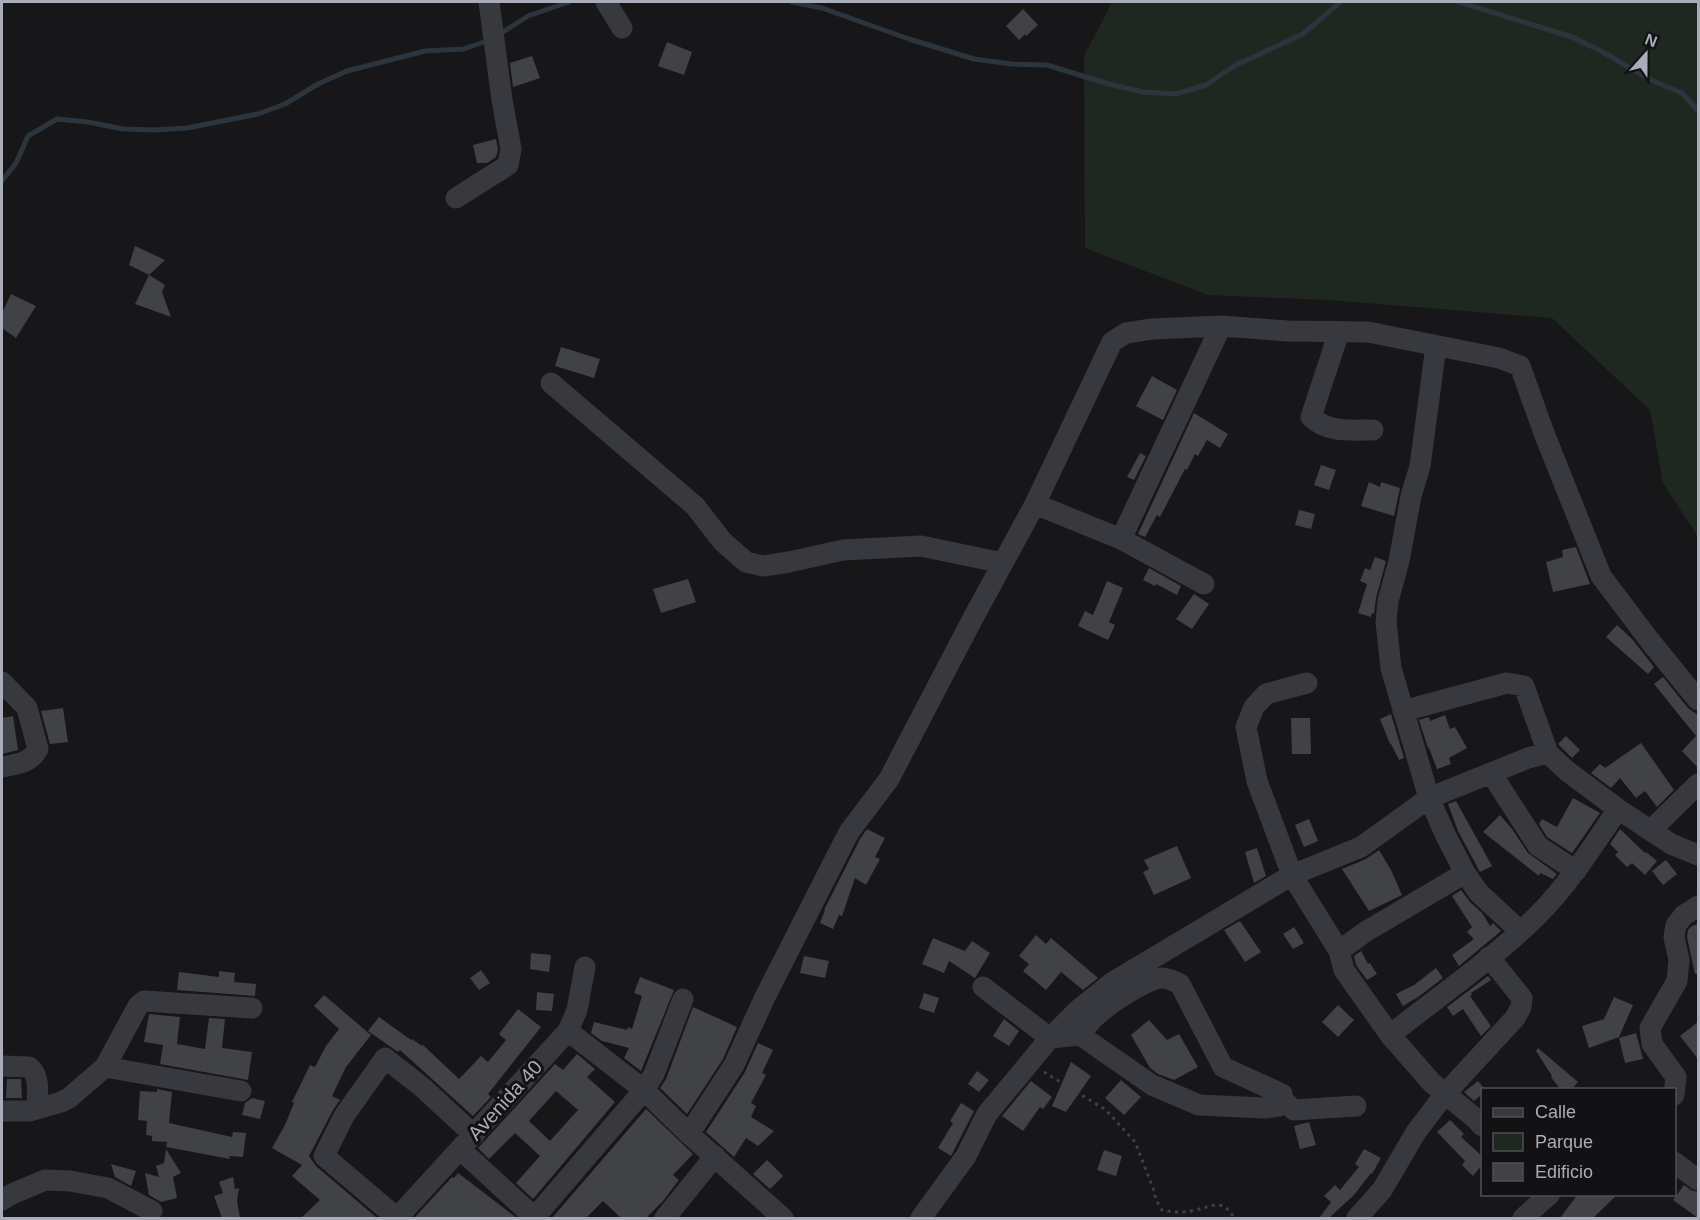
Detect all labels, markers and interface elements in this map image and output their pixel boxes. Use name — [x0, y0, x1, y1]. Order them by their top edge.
north arrow — [1616, 24, 1676, 84]
text: N — [1643, 30, 1660, 50]
street label: Avenida 40 — [463, 1056, 547, 1144]
legend — [1481, 1088, 1676, 1196]
text: Calle — [1535, 1102, 1576, 1122]
text: Parque — [1535, 1132, 1593, 1152]
text: Edificio — [1535, 1162, 1593, 1182]

